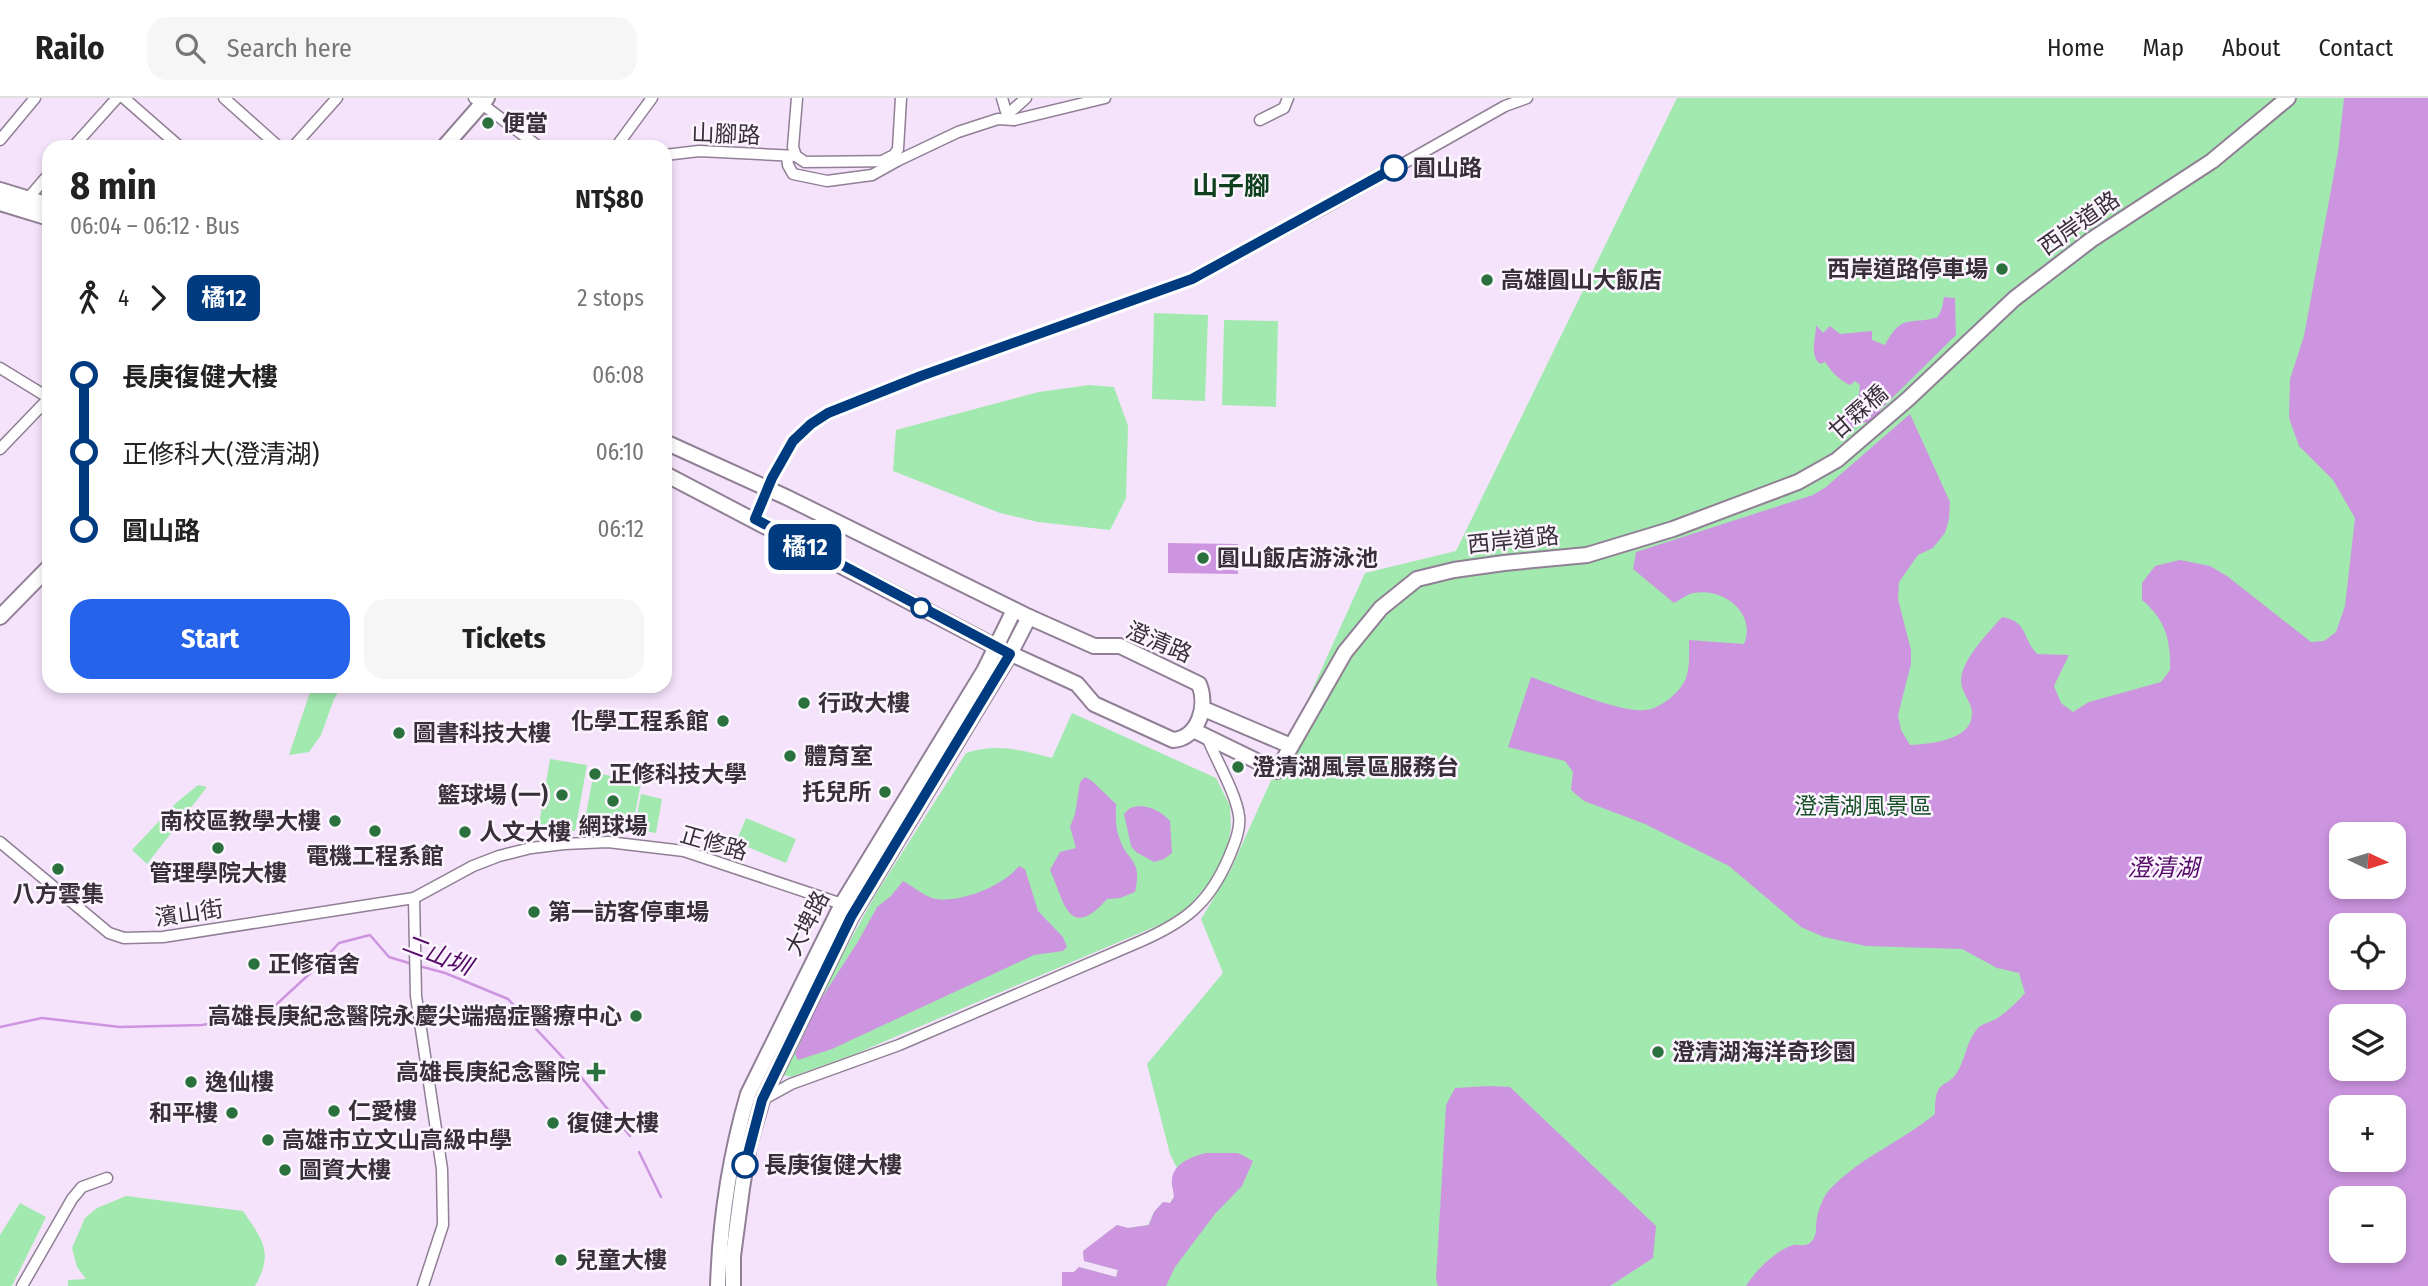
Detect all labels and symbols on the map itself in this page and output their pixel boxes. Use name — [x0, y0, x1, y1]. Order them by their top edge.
place label: 便當 — [502, 109, 548, 137]
marker: 便當 — [480, 115, 496, 131]
street label: 山腳路 — [691, 119, 761, 149]
place label: 圓山路 — [1413, 154, 1482, 182]
marker: 圓山路 — [1381, 155, 1407, 181]
district label: 山子腳 — [1192, 171, 1270, 202]
street label: 西岸道路 — [2033, 185, 2125, 261]
place label: 西岸道路停車場 — [1827, 255, 1988, 283]
marker: 西岸道路停車場 — [1994, 261, 2010, 277]
place label: 高雄圓山大飯店 — [1501, 266, 1662, 294]
marker: 高雄圓山大飯店 — [1479, 272, 1495, 288]
street label: 甘霖橋 — [1823, 379, 1893, 445]
street label: 西岸道路 — [1466, 521, 1560, 559]
line badge: 橘12 — [765, 524, 845, 570]
place label: 圓山飯店游泳池 — [1217, 544, 1378, 572]
marker: 圓山飯店游泳池 — [1195, 550, 1211, 566]
unlabelled marker — [911, 598, 931, 618]
street label: 澄清路 — [1122, 616, 1196, 668]
place label: 行政大樓 — [818, 689, 910, 717]
marker: 行政大樓 — [796, 695, 812, 711]
place label: 化學工程系館 — [571, 707, 709, 735]
marker: 化學工程系館 — [715, 713, 731, 729]
place label: 圖書科技大樓 — [413, 719, 551, 747]
marker: 圖書科技大樓 — [391, 725, 407, 741]
place label: 體育室 — [804, 742, 873, 770]
marker: 體育室 — [782, 748, 798, 764]
place label: 澄清湖風景區服務台 — [1252, 753, 1459, 781]
marker: 澄清湖風景區服務台 — [1230, 759, 1246, 775]
place label: 正修科技大學 — [609, 760, 747, 788]
marker: 正修科技大學 — [587, 766, 603, 782]
place label: 托兒所 — [802, 778, 871, 806]
place label: 籃球場 (一) — [437, 781, 548, 809]
marker: 托兒所 — [877, 784, 893, 800]
marker: 籃球場 (一) — [554, 787, 570, 803]
park label: 澄清湖風景區 — [1794, 792, 1932, 820]
marker: 網球場 — [605, 793, 621, 809]
place label: 南校區教學大樓 — [160, 807, 321, 835]
place label: 網球場 — [579, 812, 648, 840]
marker: 南校區教學大樓 — [327, 813, 343, 829]
place label: 人文大樓 — [479, 818, 571, 846]
street label: 正修路 — [677, 820, 751, 866]
north arrow — [2329, 822, 2406, 900]
marker: 電機工程系館 — [367, 823, 383, 839]
marker: 人文大樓 — [457, 824, 473, 840]
marker: 管理學院大樓 — [210, 840, 226, 856]
place label: 電機工程系館 — [306, 842, 444, 870]
water label: 澄清湖 — [2127, 854, 2203, 882]
place label: 管理學院大樓 — [149, 859, 287, 887]
marker: 八方雲集 — [50, 861, 66, 877]
place label: 八方雲集 — [12, 880, 104, 908]
street label: 大埤路 — [779, 886, 835, 960]
street label: 濱山街 — [153, 894, 225, 932]
place label: 第一訪客停車場 — [548, 898, 709, 926]
marker: 第一訪客停車場 — [526, 904, 542, 920]
water label: 二山圳 — [398, 929, 478, 982]
place label: 正修宿舍 — [268, 950, 360, 978]
marker: 正修宿舍 — [246, 956, 262, 972]
place label: 高雄長庚紀念醫院永慶尖端癌症醫療中心 — [208, 1002, 622, 1030]
marker: 高雄長庚紀念醫院永慶尖端癌症醫療中心 — [628, 1008, 644, 1024]
place label: 澄清湖海洋奇珍園 — [1672, 1038, 1856, 1066]
marker: 澄清湖海洋奇珍園 — [1650, 1044, 1666, 1060]
place label: 高雄長庚紀念醫院 — [396, 1058, 580, 1086]
marker: 高雄長庚紀念醫院 — [586, 1062, 606, 1082]
place label: 逸仙樓 — [205, 1068, 274, 1096]
marker: 逸仙樓 — [183, 1074, 199, 1090]
place label: 仁愛樓 — [348, 1097, 417, 1125]
place label: 和平樓 — [149, 1099, 218, 1127]
marker: 仁愛樓 — [326, 1103, 342, 1119]
marker: 和平樓 — [224, 1105, 240, 1121]
place label: 復健大樓 — [567, 1109, 659, 1137]
marker: 復健大樓 — [545, 1115, 561, 1131]
place label: 高雄市立文山高級中學 — [282, 1126, 512, 1154]
marker: 高雄市立文山高級中學 — [260, 1132, 276, 1148]
place label: 長庚復健大樓 — [764, 1151, 902, 1179]
marker: 長庚復健大樓 — [732, 1152, 758, 1178]
place label: 圖資大樓 — [299, 1156, 391, 1184]
marker: 圖資大樓 — [277, 1162, 293, 1178]
place label: 兒童大樓 — [575, 1246, 667, 1274]
marker: 兒童大樓 — [553, 1252, 569, 1268]

